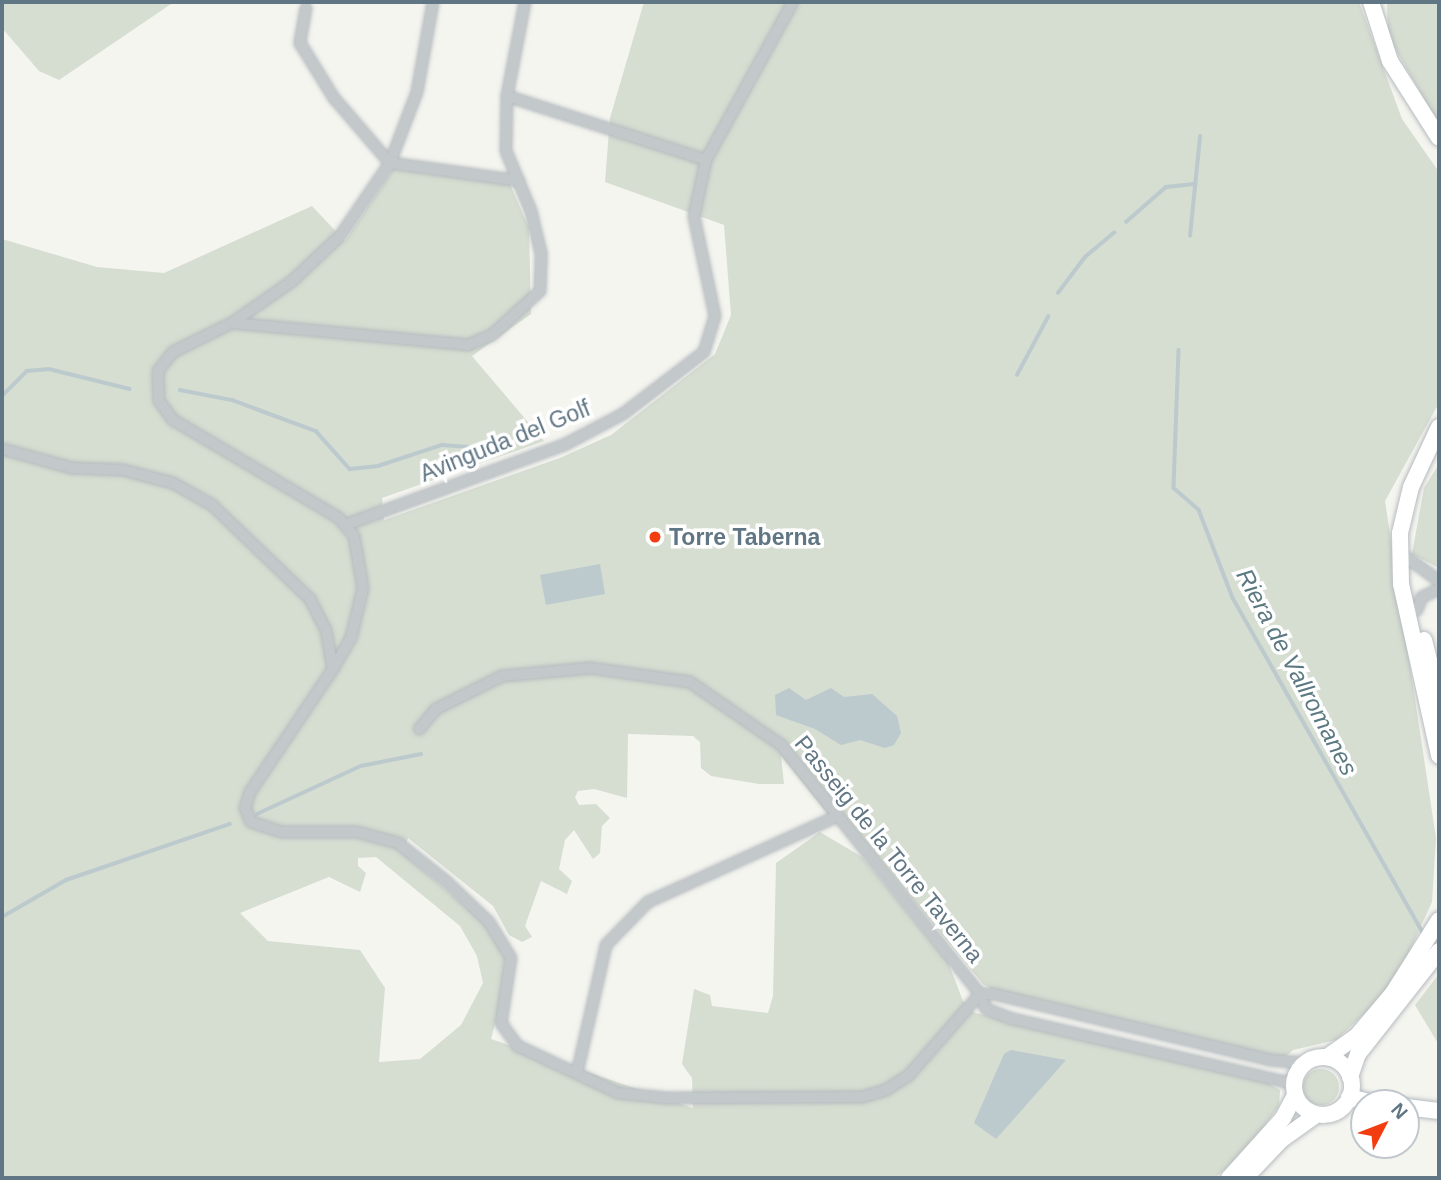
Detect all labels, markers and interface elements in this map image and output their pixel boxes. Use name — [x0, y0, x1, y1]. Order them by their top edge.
street label: Avinguda del Golf — [416, 394, 594, 488]
place label: Torre Taberna — [669, 523, 820, 551]
marker: Torre Taberna — [647, 529, 663, 545]
water label: Riera de Vallromanes — [1230, 564, 1364, 780]
street label: Passeig de la Torre Taverna — [789, 730, 989, 968]
north arrow — [1350, 1089, 1420, 1159]
text: N — [1387, 1099, 1412, 1123]

